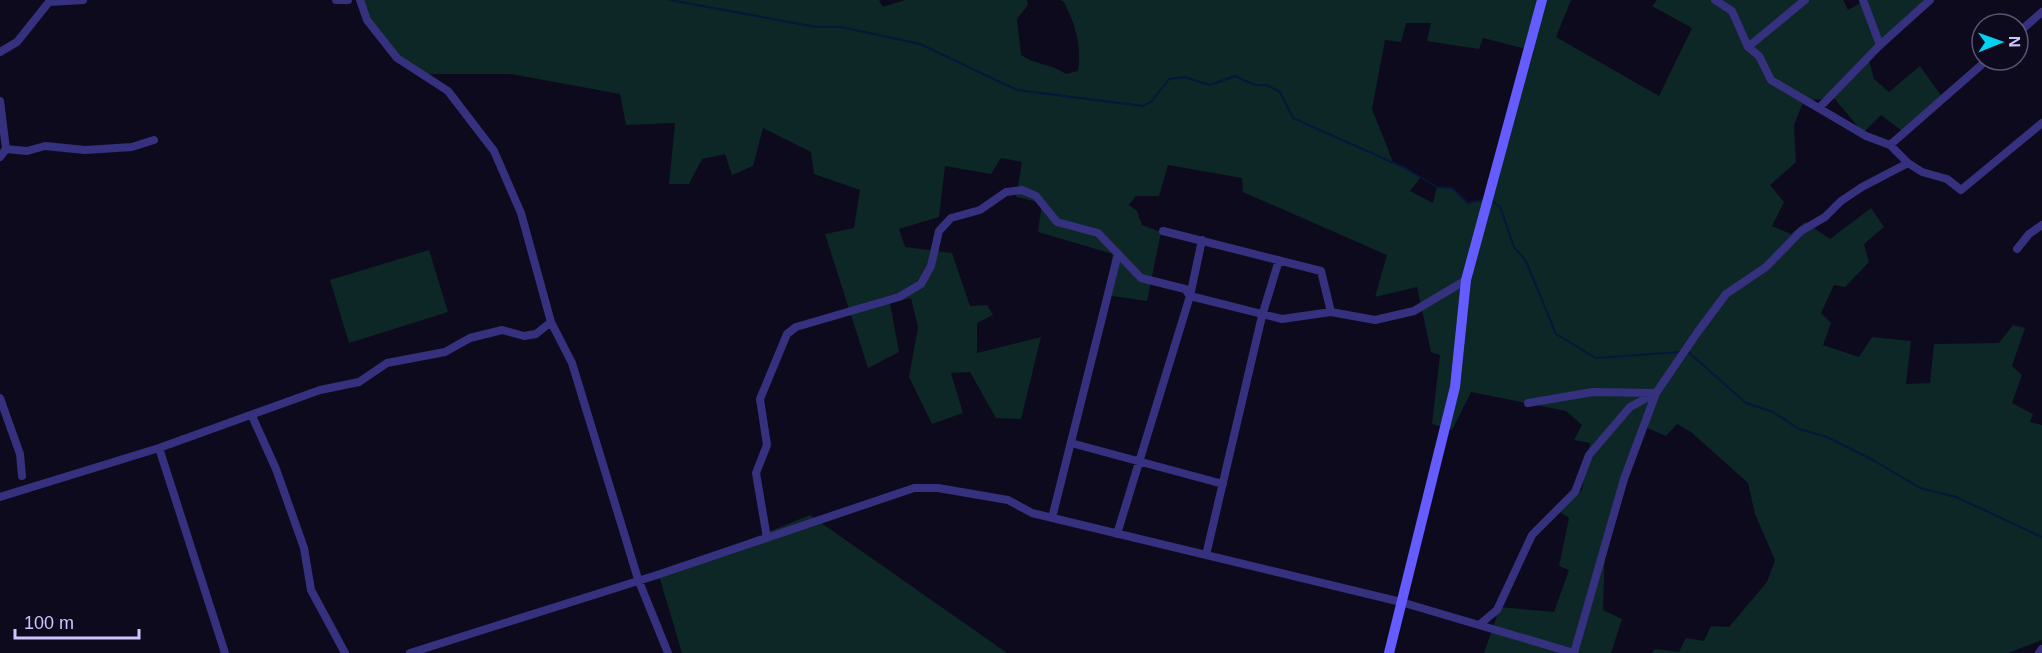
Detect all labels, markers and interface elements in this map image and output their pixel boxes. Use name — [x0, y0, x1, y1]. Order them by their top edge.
north arrow — [1970, 12, 2030, 72]
text: N — [2006, 36, 2023, 48]
scale bar — [15, 602, 140, 640]
text: 100 m — [24, 613, 74, 633]

